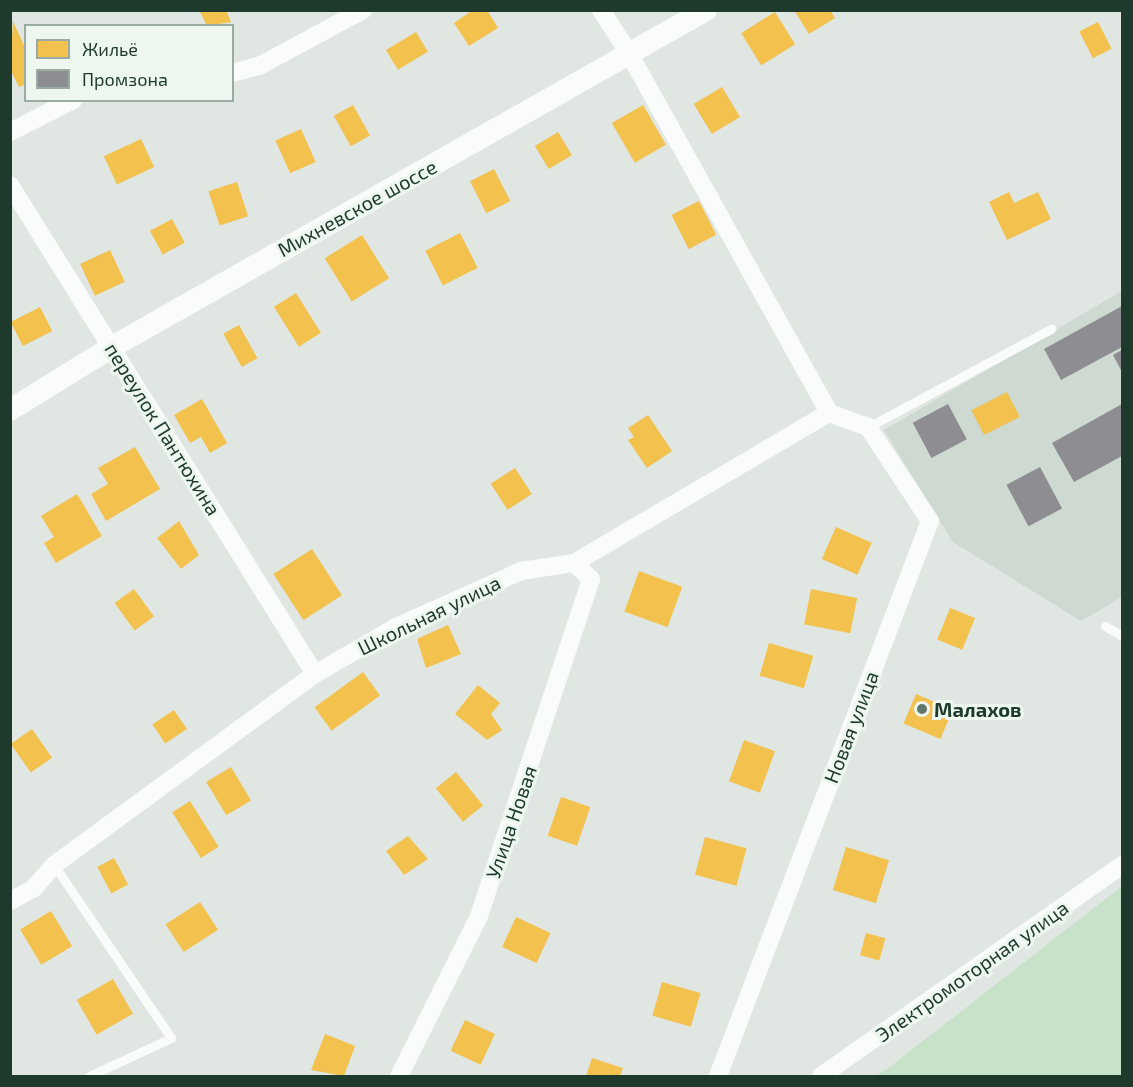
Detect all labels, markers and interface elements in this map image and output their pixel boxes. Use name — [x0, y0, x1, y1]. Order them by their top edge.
legend — [24, 24, 234, 102]
text: Жильё — [82, 38, 138, 60]
text: Промзона — [82, 68, 168, 90]
street label: Михневское шоссе — [273, 154, 441, 262]
street label: переулок Пантюхина — [100, 338, 226, 520]
street label: Школьная улица — [354, 570, 504, 660]
street label: Новая улица — [819, 668, 883, 786]
place label: Малахов — [934, 697, 1022, 721]
marker: Малахов — [915, 702, 929, 716]
street label: Улица Новая — [480, 762, 542, 882]
street label: Электромоторная улица — [871, 895, 1073, 1047]

